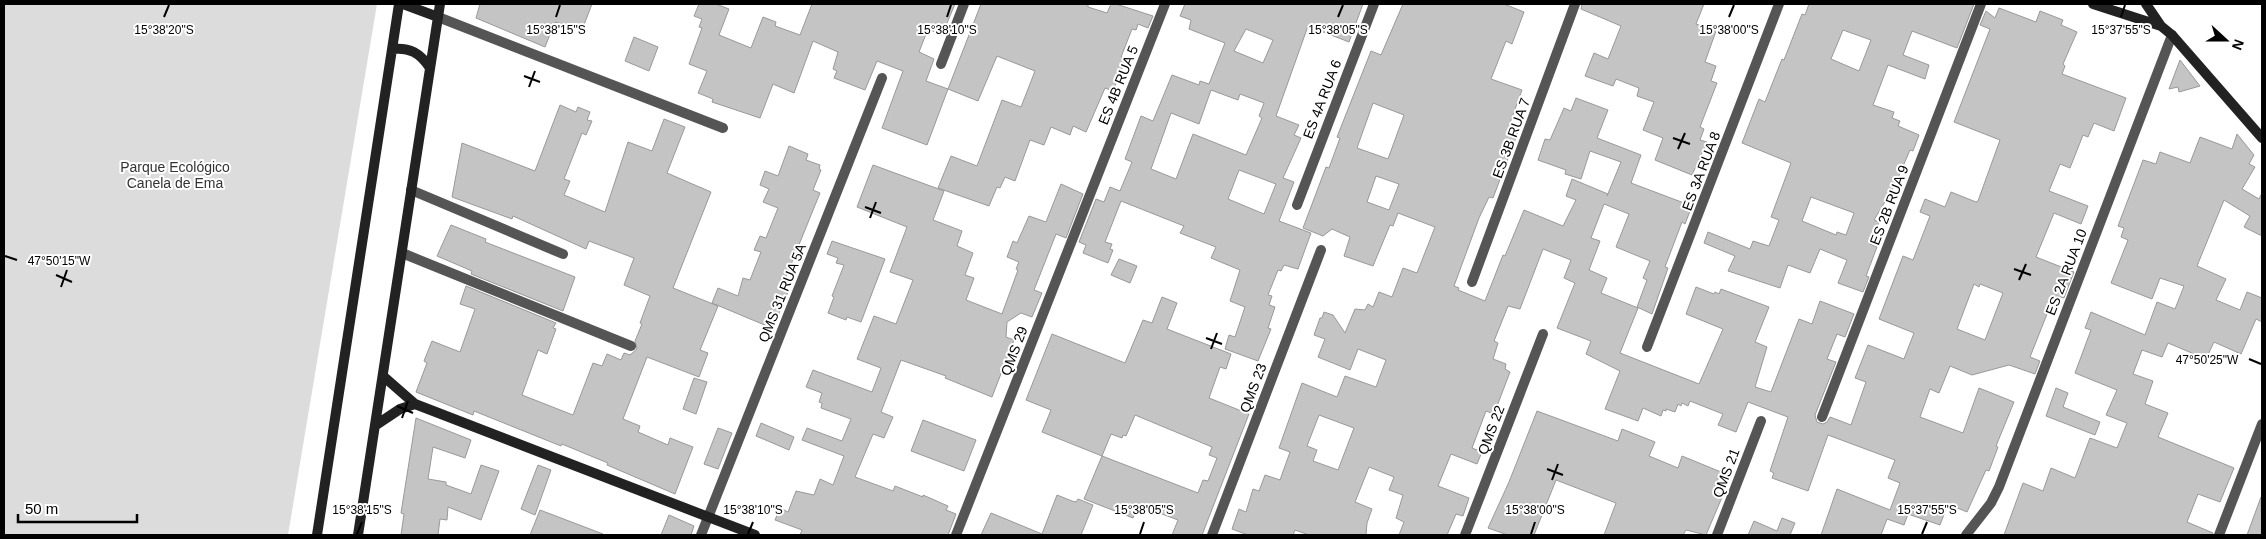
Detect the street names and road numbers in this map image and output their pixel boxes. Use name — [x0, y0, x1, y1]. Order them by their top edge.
street label: ES 4B RUA 5 — [1095, 43, 1141, 127]
street label: ES 4A RUA 6 — [1300, 57, 1344, 141]
street label: ES 3B RUA 7 — [1489, 96, 1533, 180]
street label: ES 3A RUA 8 — [1679, 129, 1723, 213]
street label: ES 2B RUA 9 — [1866, 163, 1912, 247]
street label: ES 2A RUA 10 — [2042, 226, 2090, 317]
street label: QMS 31 RUA 5A — [755, 241, 809, 345]
street label: QMS 29 — [997, 324, 1031, 378]
street label: QMS 23 — [1236, 361, 1270, 415]
street label: QMS 22 — [1474, 403, 1508, 457]
street label: QMS 21 — [1709, 446, 1743, 500]

